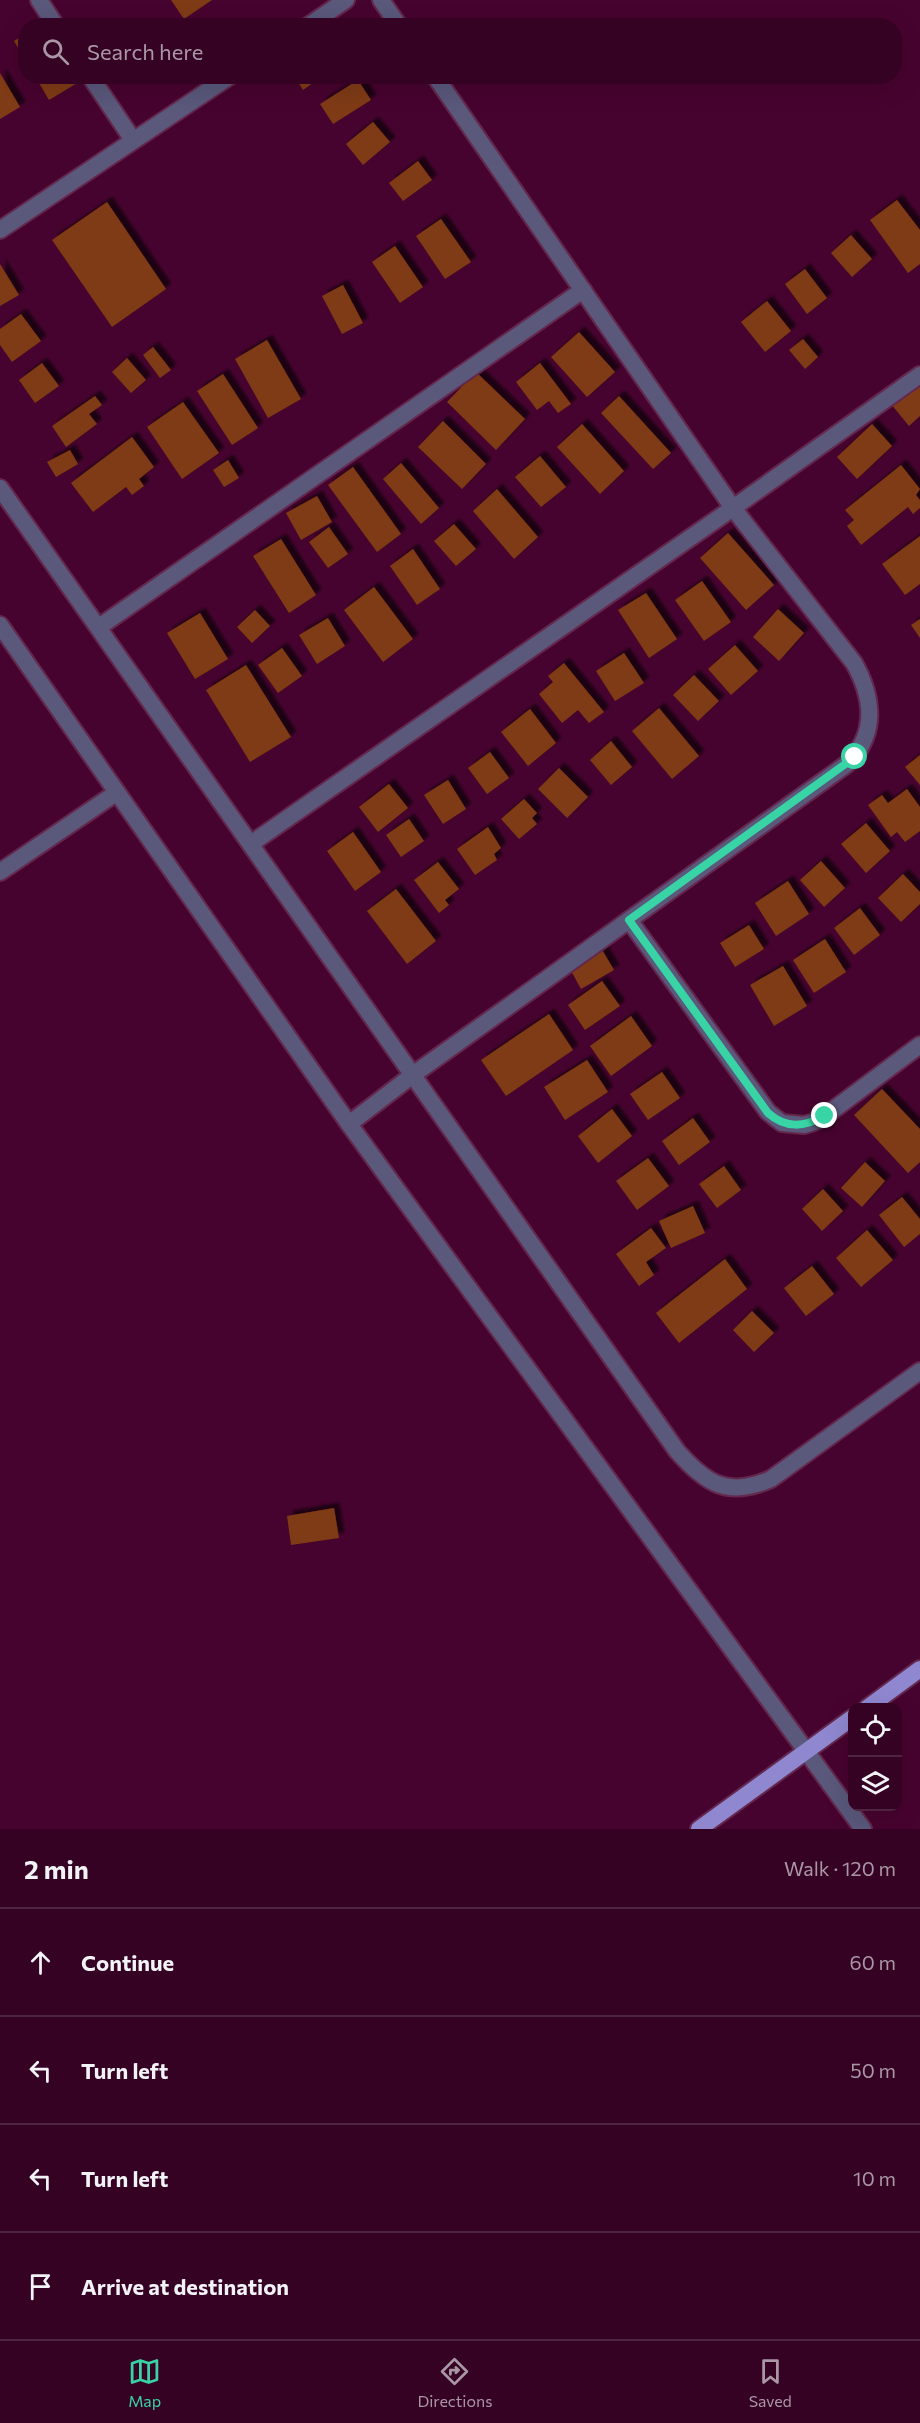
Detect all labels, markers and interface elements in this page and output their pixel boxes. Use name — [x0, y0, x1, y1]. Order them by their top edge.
search box — [18, 18, 902, 84]
icon: search — [39, 35, 72, 68]
text: Search here — [87, 38, 203, 65]
route start — [841, 743, 867, 769]
route end — [811, 1102, 837, 1128]
map controls — [848, 1703, 902, 1811]
button: locate — [848, 1703, 902, 1757]
button: layers — [848, 1757, 902, 1811]
text: 2 min — [24, 1853, 89, 1884]
text: Walk · 120 m — [784, 1856, 896, 1880]
icon: ahead — [24, 1946, 57, 1979]
text: Continue — [81, 1949, 174, 1976]
text: 60 m — [850, 1950, 896, 1974]
icon: left — [24, 2054, 57, 2087]
text: Turn left — [81, 2057, 168, 2084]
text: 50 m — [850, 2058, 896, 2082]
icon: left — [24, 2162, 57, 2195]
text: Turn left — [81, 2165, 168, 2192]
text: 10 m — [853, 2166, 896, 2190]
icon: arrive — [24, 2270, 57, 2303]
text: Arrive at destination — [81, 2273, 289, 2300]
tab: Map — [128, 2355, 161, 2410]
tab: Directions — [417, 2355, 492, 2410]
tab: Saved — [749, 2355, 792, 2410]

